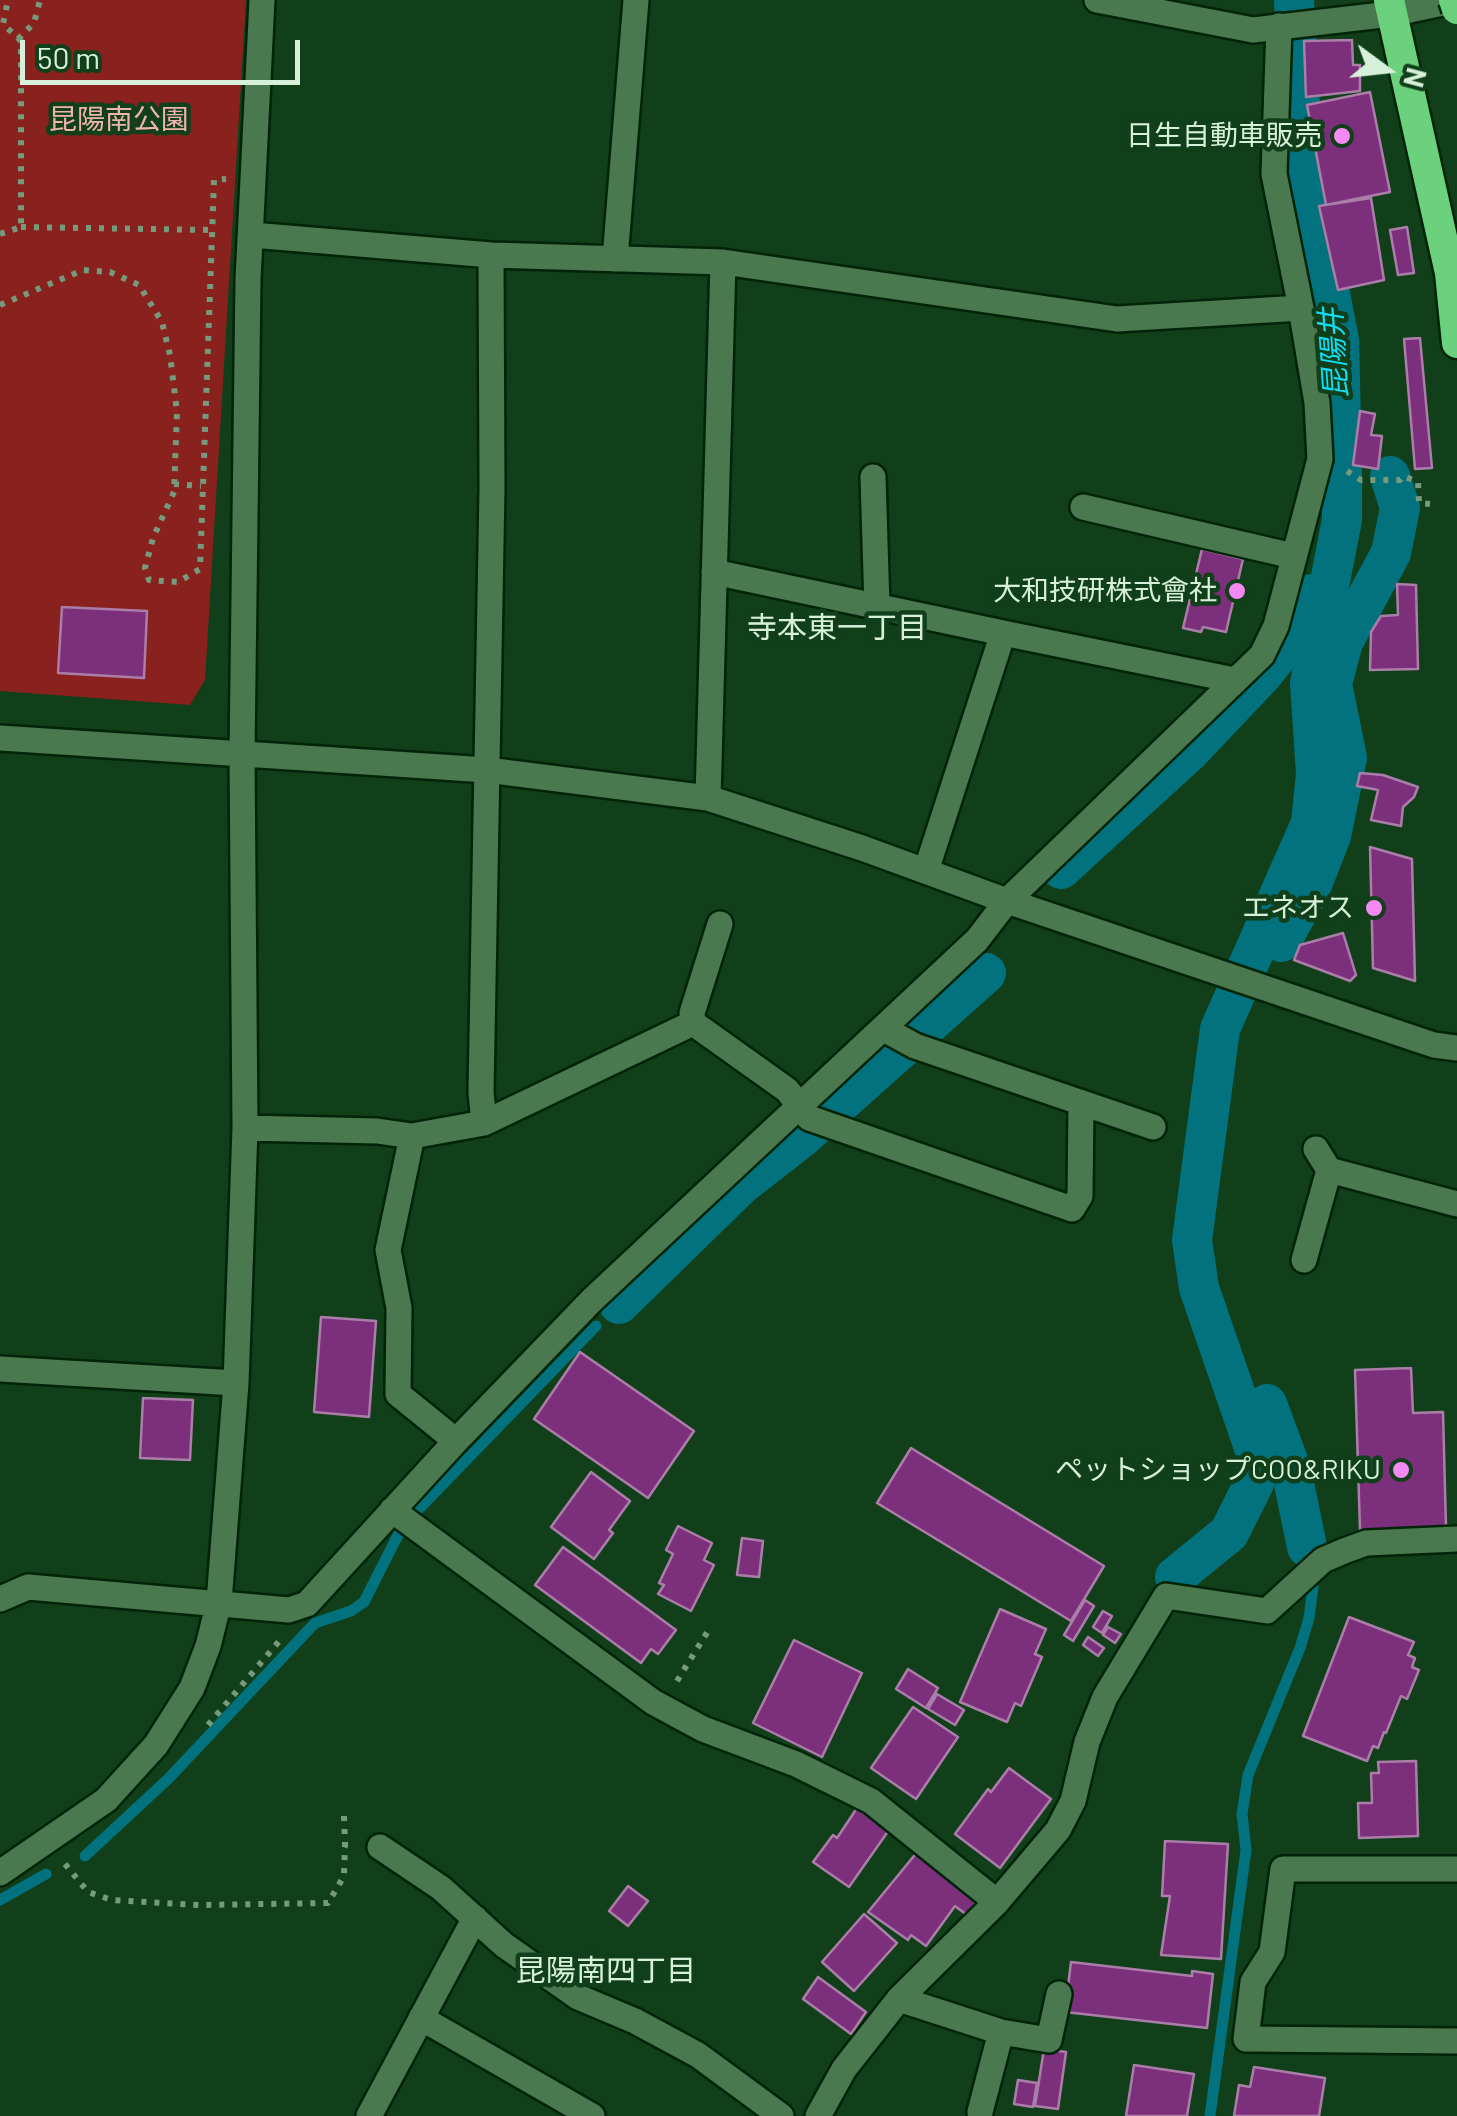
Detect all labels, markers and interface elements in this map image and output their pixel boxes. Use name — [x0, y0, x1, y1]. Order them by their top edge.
scale bar — [25, 20, 305, 82]
north arrow — [1337, 20, 1437, 120]
text: 50 m — [37, 39, 100, 75]
text: N — [1397, 64, 1435, 91]
park label: 昆陽南公園 — [49, 103, 189, 137]
place label: 日生自動車販売 — [1126, 119, 1322, 153]
marker: 日生自動車販売 — [1331, 125, 1353, 147]
water label: 昆陽井 — [1313, 307, 1355, 399]
place label: 大和技研株式會社 — [993, 574, 1217, 608]
marker: 大和技研株式會社 — [1226, 580, 1248, 602]
district label: 寺本東一丁目 — [747, 610, 927, 646]
place label: エネオス — [1242, 891, 1354, 925]
marker: エネオス — [1363, 897, 1385, 919]
place label: ペットショップCOO&RIKU — [1055, 1453, 1381, 1487]
marker: ペットショップCOO&RIKU — [1390, 1459, 1412, 1481]
district label: 昆陽南四丁目 — [516, 1953, 696, 1989]

